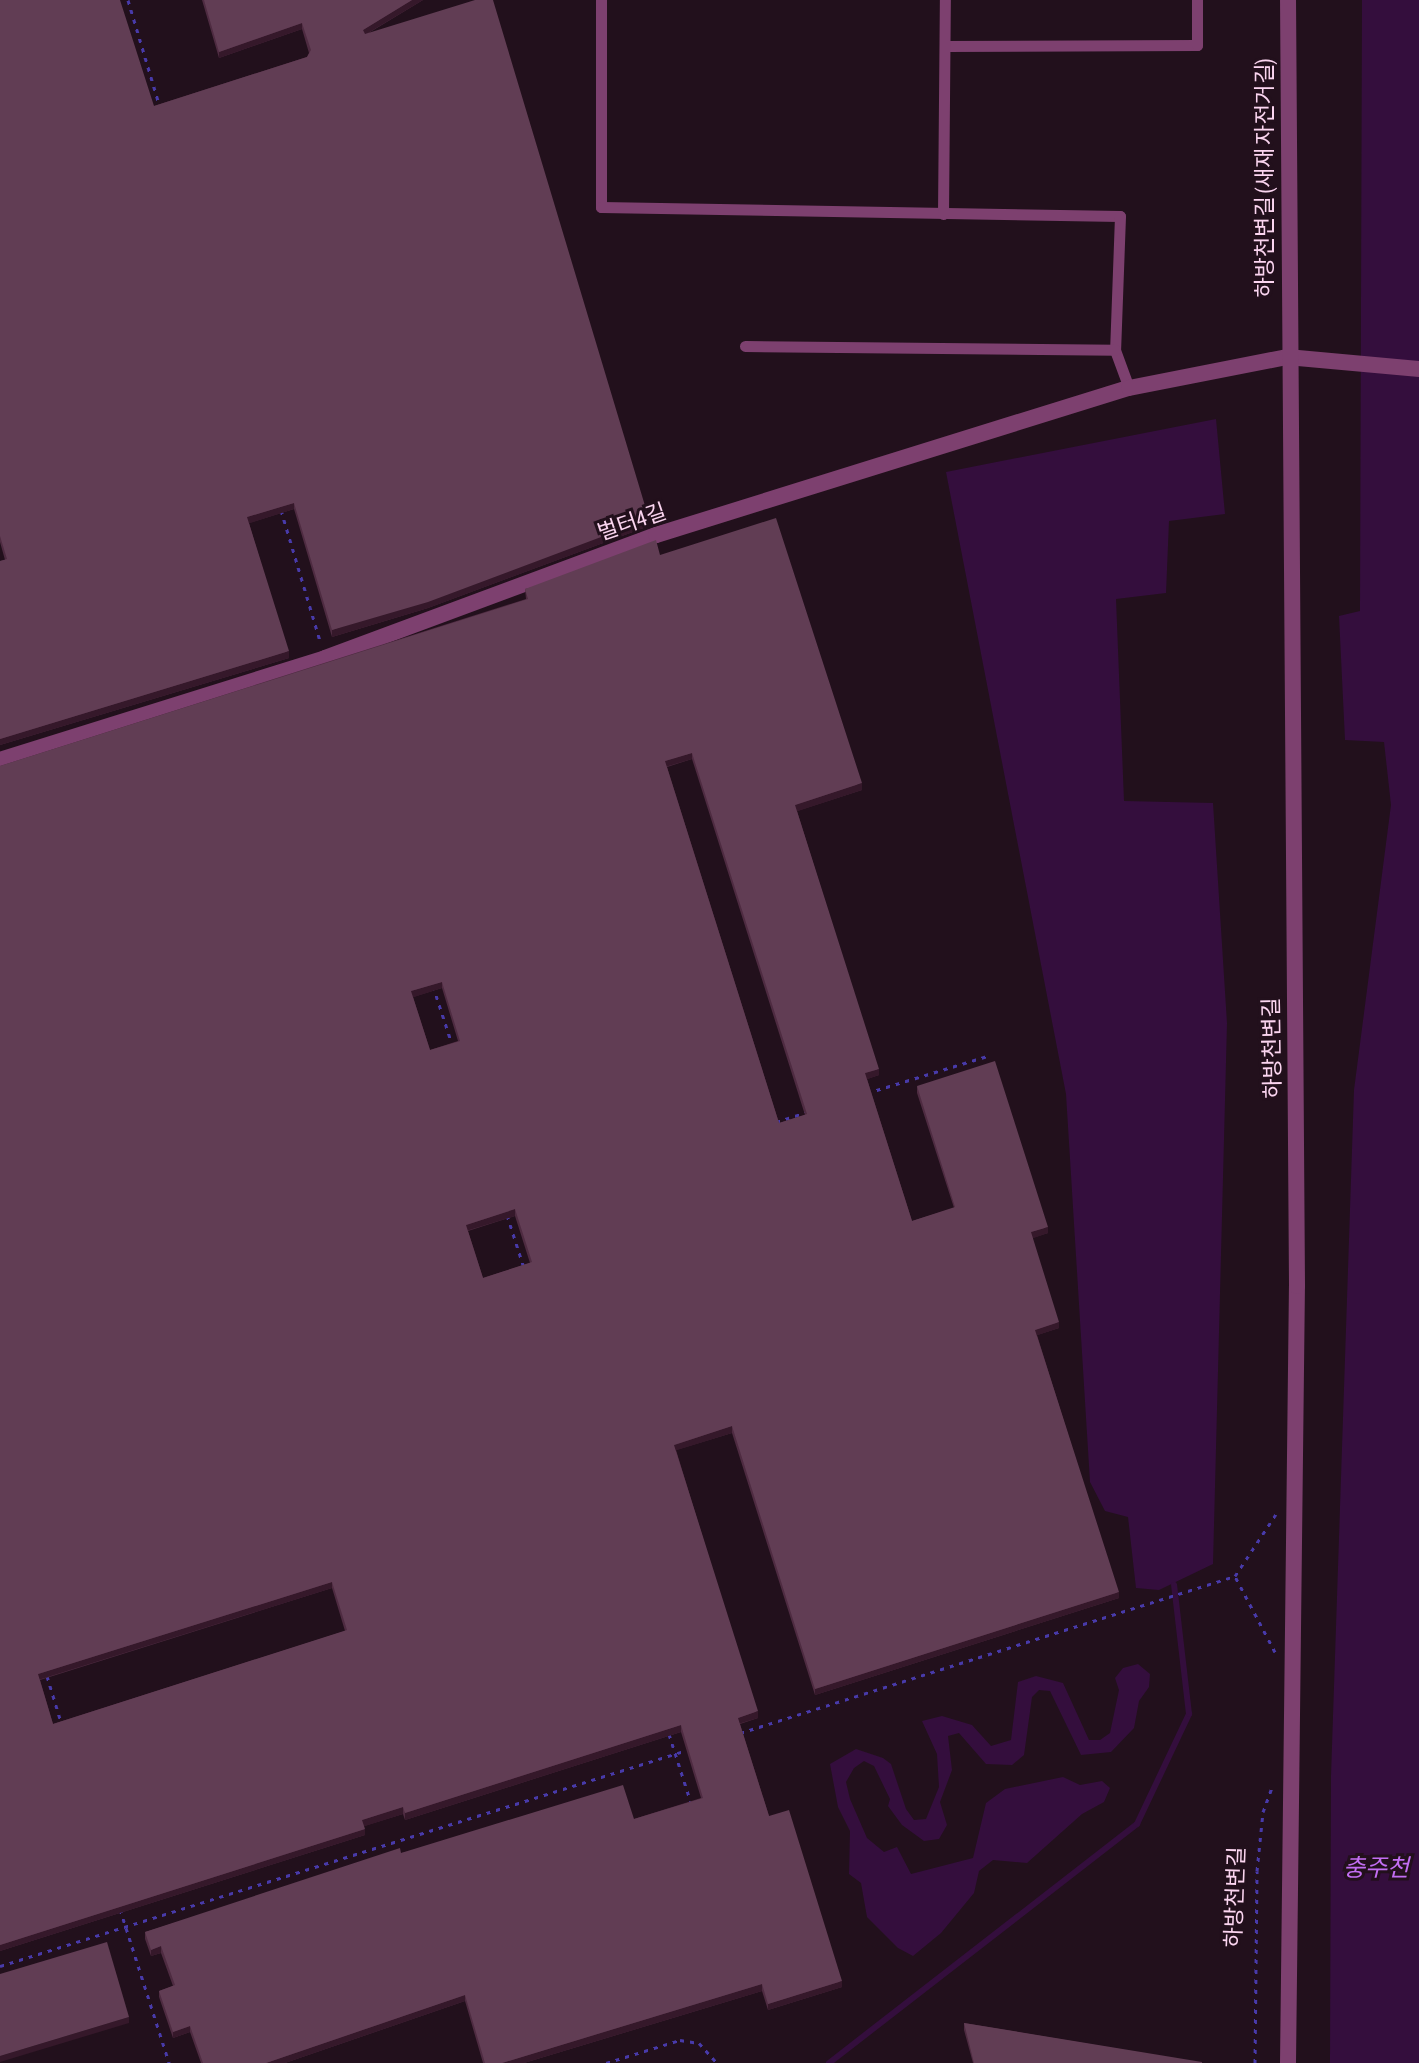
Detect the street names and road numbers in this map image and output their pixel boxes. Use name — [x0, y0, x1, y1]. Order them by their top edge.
street label: 하방천변길 (새재 자전거길) — [1252, 58, 1278, 298]
street label: 벌터4길 — [594, 498, 670, 546]
street label: 하방천변길 — [1258, 997, 1286, 1099]
street label: 하방천변길 — [1220, 1846, 1250, 1948]

